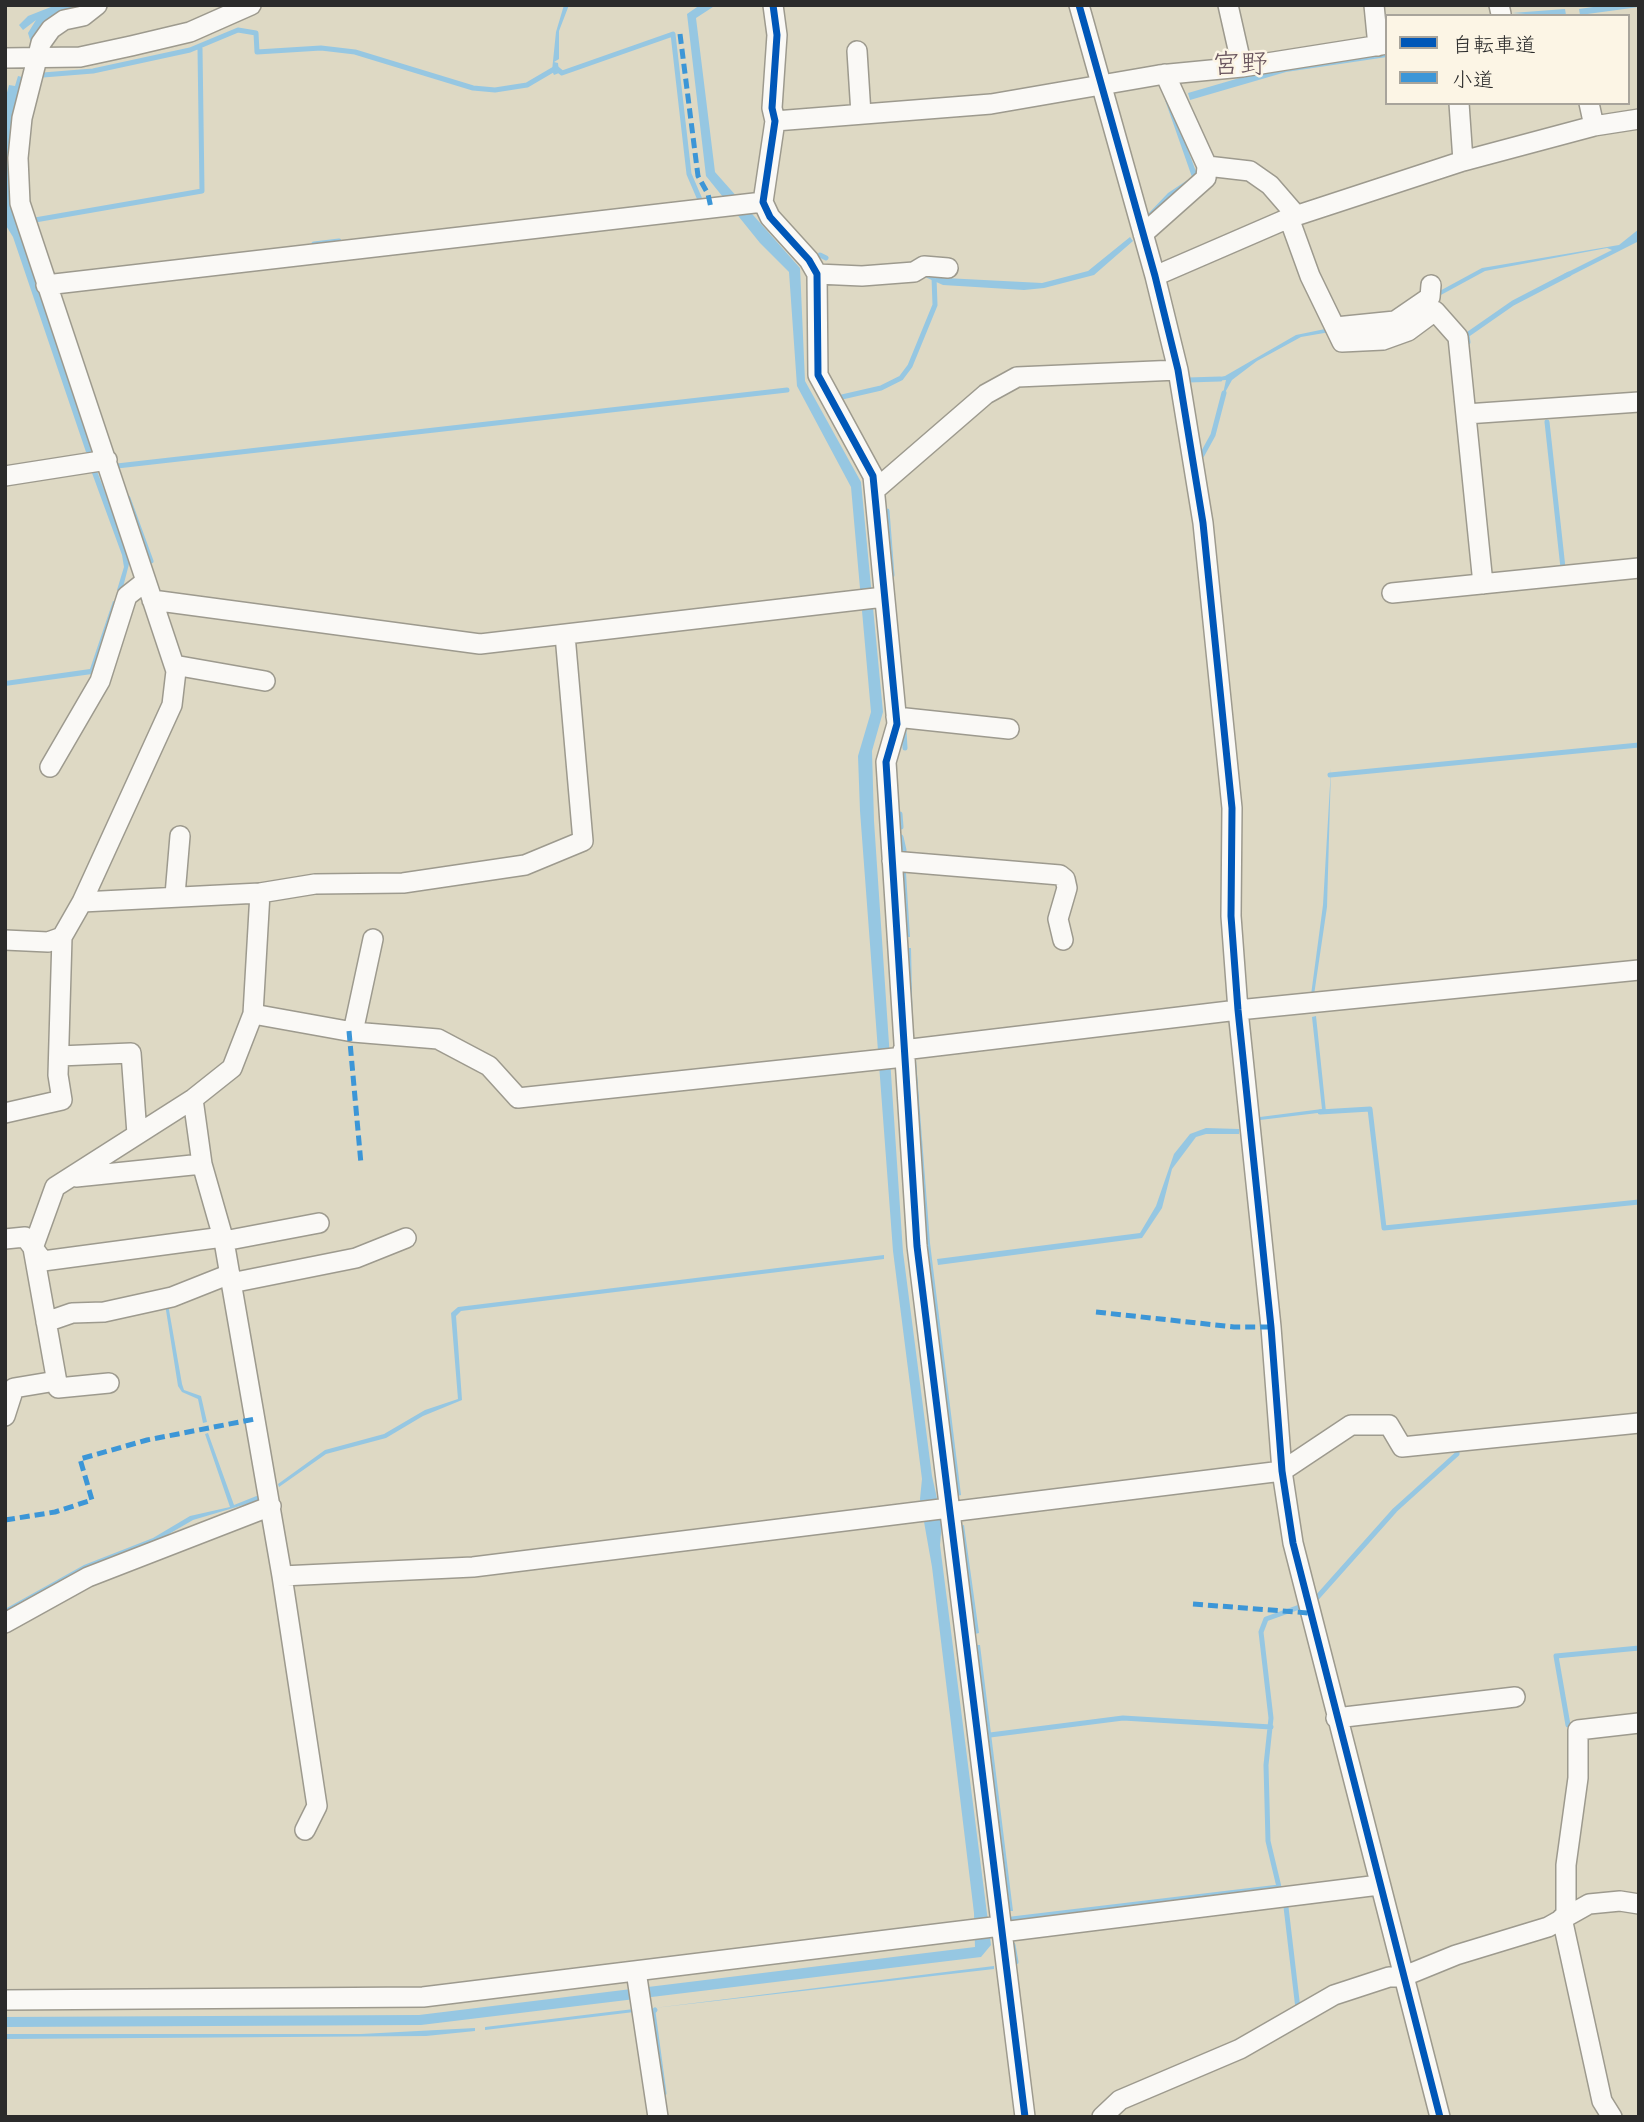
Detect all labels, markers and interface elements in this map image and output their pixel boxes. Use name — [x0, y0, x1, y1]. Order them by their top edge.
legend — [1385, 14, 1630, 105]
text: 自転車道 — [1452, 32, 1536, 57]
district label: 宮野 — [1212, 49, 1268, 83]
text: 小道 — [1452, 67, 1494, 92]

